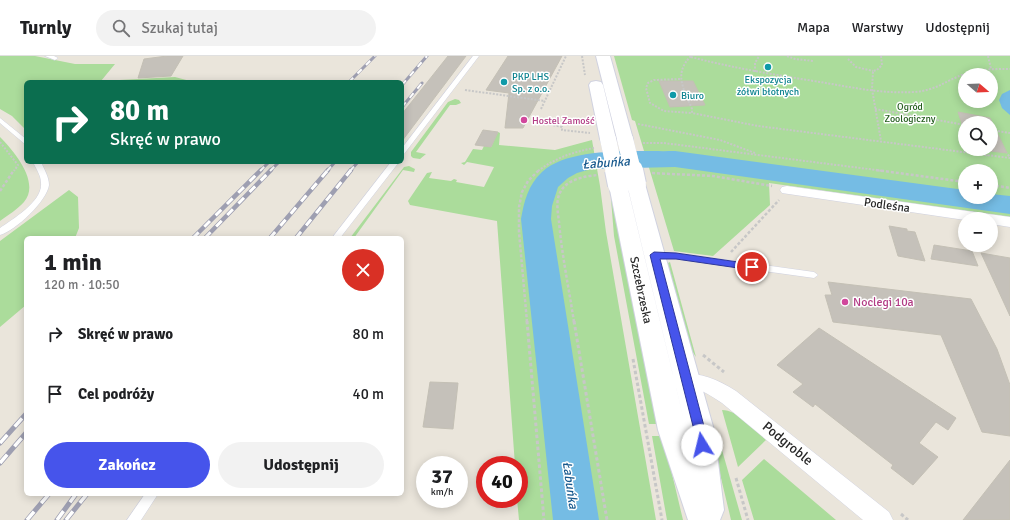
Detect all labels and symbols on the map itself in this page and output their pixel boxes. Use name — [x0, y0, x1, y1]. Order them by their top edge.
marker: Ekspozycja żółwi błotnych — [763, 62, 773, 72]
north arrow — [958, 68, 998, 108]
place label: PKP LHS Sp. z o.o. — [512, 71, 550, 95]
place label: Ekspozycja żółwi błotnych — [737, 74, 799, 98]
marker: PKP LHS Sp. z o.o. — [499, 77, 509, 87]
marker: Biuro — [668, 90, 678, 100]
place label: Biuro — [681, 90, 704, 102]
park label: Ogród Zoologiczny — [885, 101, 936, 125]
marker: Hostel Zamość — [519, 115, 529, 125]
place label: Hostel Zamość — [532, 115, 595, 127]
water label: Łabuńka — [582, 153, 631, 173]
street label: Podleśna — [863, 195, 911, 216]
pin — [735, 250, 769, 284]
street label: Szczebrzeska — [626, 255, 655, 325]
place label: Noclegi 10a — [853, 295, 914, 310]
marker: Noclegi 10a — [840, 297, 850, 307]
street label: Podgroble — [759, 418, 816, 469]
position arrow — [681, 424, 723, 466]
speed limit sign: 40 — [476, 456, 528, 508]
water label: Łabuńka — [559, 460, 581, 510]

